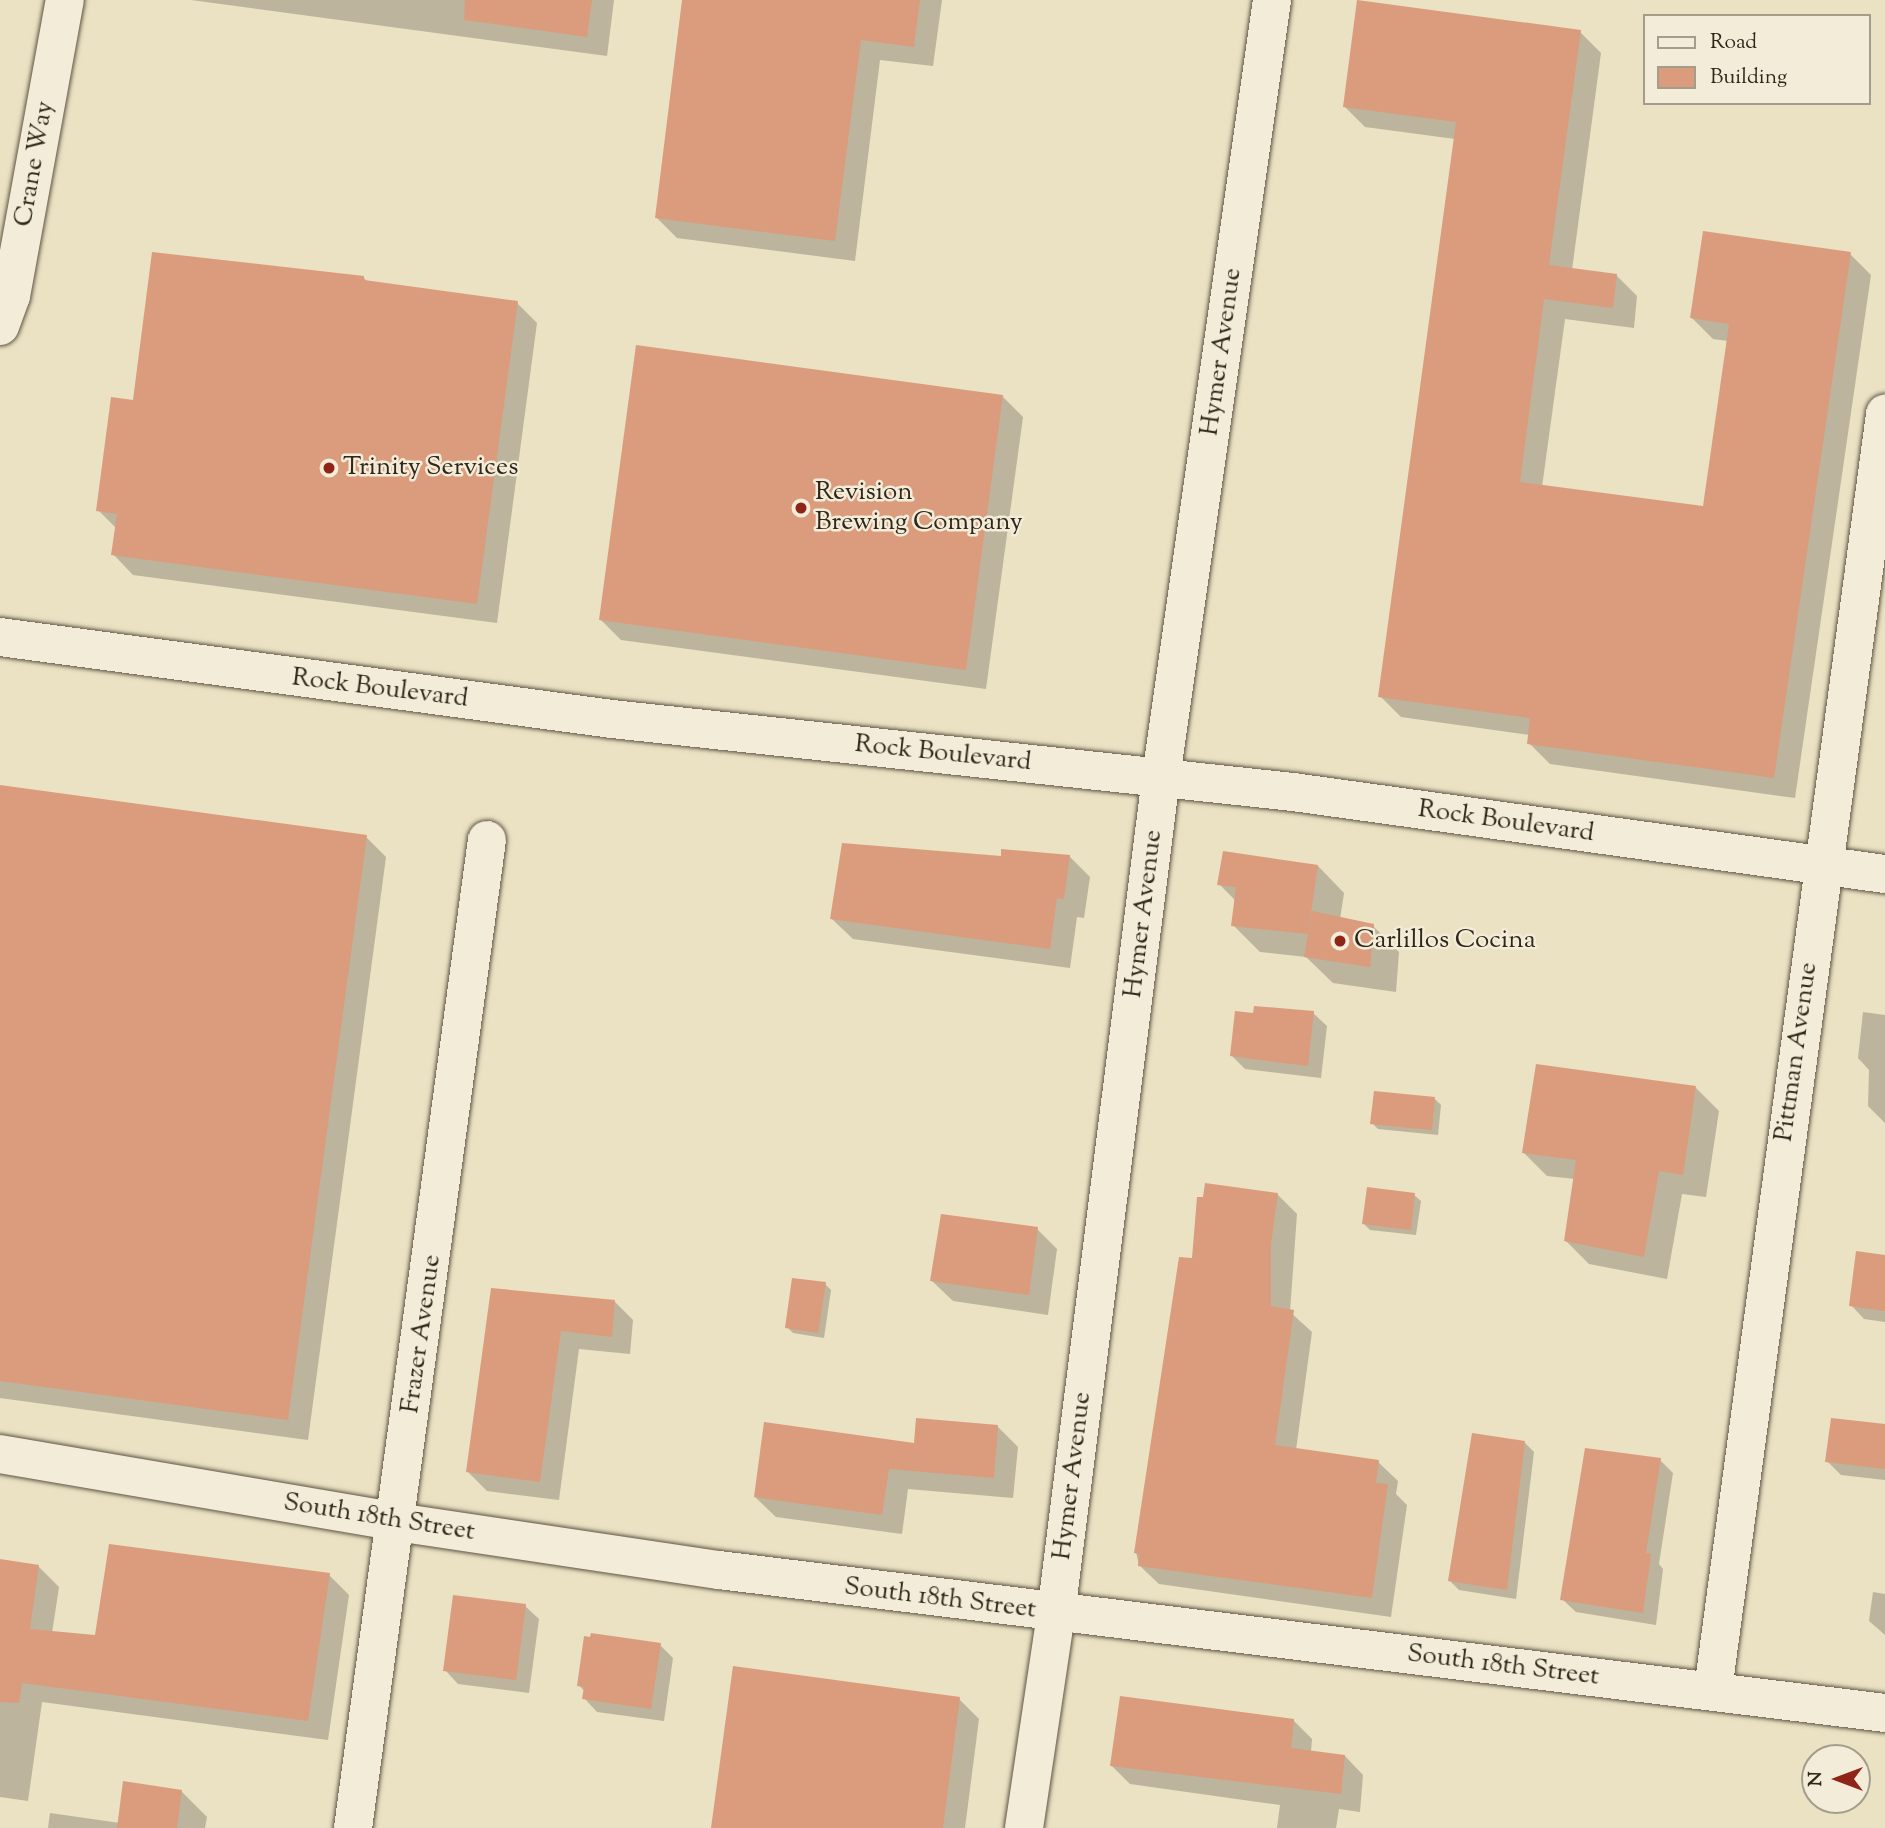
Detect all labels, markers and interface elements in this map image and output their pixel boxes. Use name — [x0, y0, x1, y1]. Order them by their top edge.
legend — [1644, 14, 1871, 105]
text: Road — [1710, 28, 1757, 58]
text: Building — [1710, 63, 1787, 93]
street label: Crane Way — [9, 99, 61, 229]
street label: Hymer Avenue — [1195, 266, 1249, 438]
place label: Trinity Services — [343, 452, 518, 484]
marker: Trinity Services — [321, 460, 337, 476]
place label: Revision Brewing Company — [815, 477, 1023, 538]
marker: Revision Brewing Company — [793, 500, 809, 516]
street label: Rock Boulevard — [290, 663, 470, 715]
street label: Rock Boulevard — [853, 729, 1033, 779]
street label: Rock Boulevard — [1416, 794, 1596, 850]
street label: Hymer Avenue — [1118, 828, 1170, 1000]
place label: Carlillos Cocina — [1354, 925, 1536, 957]
marker: Carlillos Cocina — [1332, 933, 1348, 949]
street label: Pittman Avenue — [1769, 960, 1825, 1144]
street label: Frazer Avenue — [395, 1253, 449, 1415]
street label: Hymer Avenue — [1047, 1390, 1099, 1562]
street label: South 18th Street — [281, 1487, 477, 1549]
street label: South 18th Street — [842, 1572, 1038, 1626]
street label: South 18th Street — [1405, 1639, 1601, 1693]
north arrow — [1801, 1744, 1871, 1814]
text: N — [1803, 1771, 1830, 1787]

